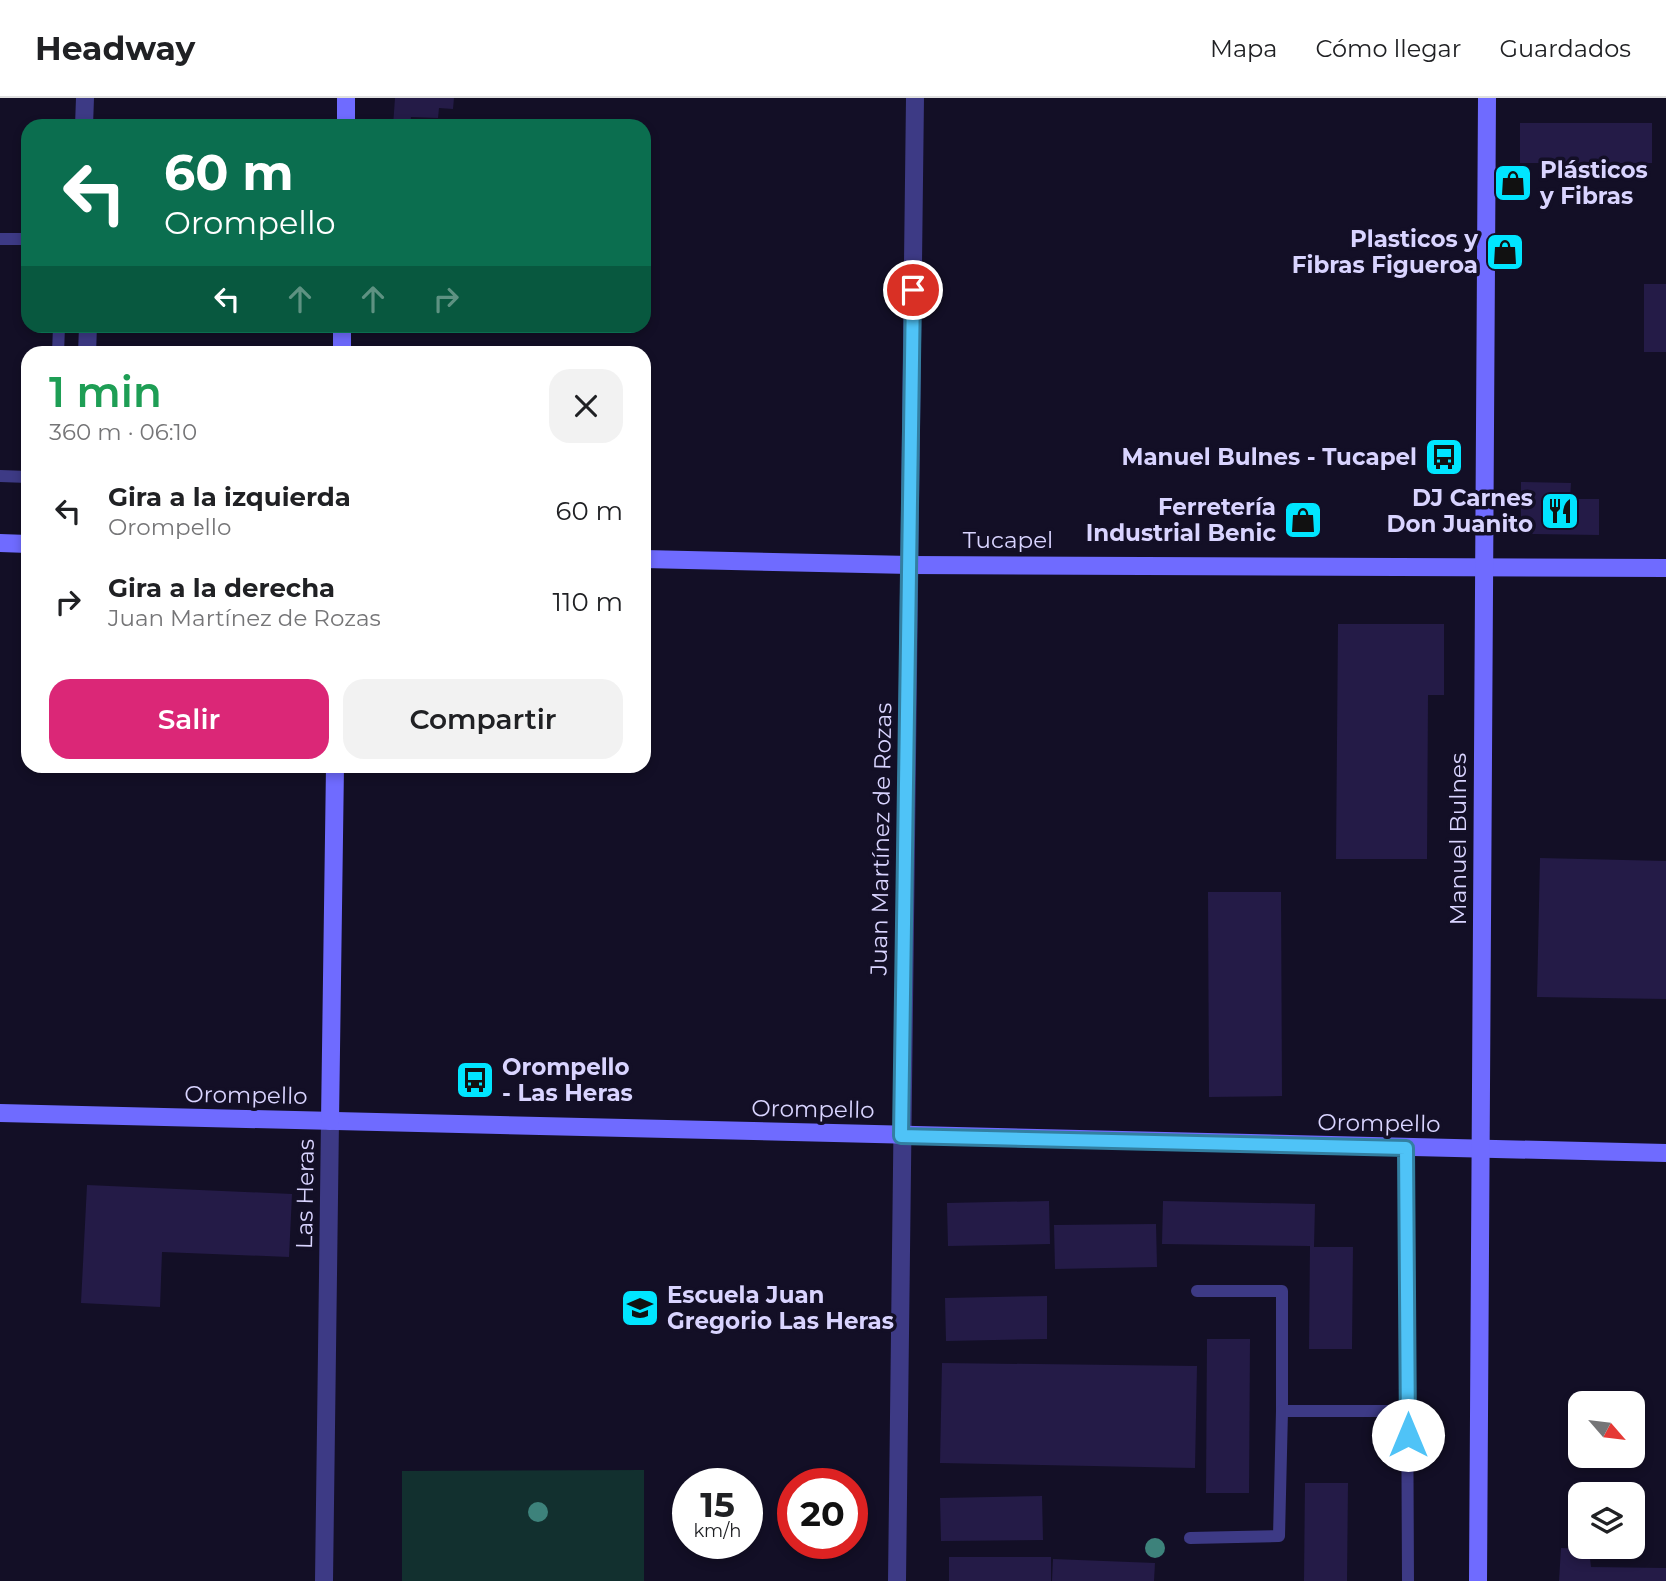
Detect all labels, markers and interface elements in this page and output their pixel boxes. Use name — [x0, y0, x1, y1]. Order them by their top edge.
text: Headway — [35, 28, 195, 68]
text: Mapa — [1210, 34, 1277, 63]
text: Cómo llegar — [1315, 34, 1461, 63]
text: Guardados — [1499, 34, 1631, 63]
text: 60 m — [164, 143, 294, 202]
icon: left — [49, 147, 140, 238]
place label: Plásticos y Fibras — [1539, 156, 1648, 210]
shop icon: Plásticos y Fibras — [1492, 162, 1534, 204]
text: Orompello — [164, 203, 336, 242]
place label: Plasticos y Fibras Figueroa — [1292, 225, 1478, 279]
shop icon: Plasticos y Fibras Figueroa — [1484, 231, 1526, 273]
pin — [883, 260, 943, 320]
icon: arrive — [894, 271, 932, 309]
icon: left — [208, 280, 246, 318]
icon: ahead — [281, 280, 319, 318]
icon: ahead — [354, 280, 392, 318]
icon: right — [427, 280, 465, 318]
text: 1 min — [49, 366, 162, 418]
button: close — [549, 369, 623, 443]
text: 360 m · 06:10 — [49, 418, 197, 446]
bus stop icon: Manuel Bulnes - Tucapel — [1423, 436, 1465, 478]
place label: Manuel Bulnes - Tucapel — [1121, 443, 1417, 471]
text: Gira a la izquierda — [108, 481, 351, 513]
place label: DJ Carnes Don Juanito — [1387, 484, 1533, 538]
restaurant icon: DJ Carnes Don Juanito — [1539, 490, 1581, 532]
icon: left — [49, 492, 87, 530]
place label: Ferretería Industrial Benic — [1086, 493, 1276, 547]
text: 60 m — [556, 495, 623, 527]
shop icon: Ferretería Industrial Benic — [1282, 499, 1324, 541]
text: Orompello — [108, 513, 231, 541]
street label: Tucapel — [963, 526, 1053, 554]
text: Gira a la derecha — [108, 572, 335, 604]
icon: right — [49, 583, 87, 621]
text: 110 m — [553, 586, 623, 618]
text: Juan Martínez de Rozas — [108, 604, 381, 632]
button: Salir — [49, 679, 329, 759]
button: Compartir — [343, 679, 623, 759]
street label: Juan Martínez de Rozas — [865, 702, 897, 977]
street label: Manuel Bulnes — [1444, 753, 1472, 925]
place label: Orompello - Las Heras — [502, 1053, 633, 1107]
bus stop icon: Orompello - Las Heras — [454, 1059, 496, 1101]
street label: Orompello — [184, 1080, 308, 1110]
street label: Orompello — [751, 1094, 875, 1124]
street label: Orompello — [1317, 1108, 1441, 1138]
street label: Las Heras — [290, 1139, 320, 1249]
place label: Escuela Juan Gregorio Las Heras — [667, 1281, 894, 1335]
school or university icon: Escuela Juan Gregorio Las Heras — [619, 1287, 661, 1329]
north arrow — [1568, 1391, 1645, 1468]
map controls — [1568, 1391, 1645, 1559]
position arrow — [1371, 1398, 1445, 1472]
speed limit sign: 20 — [777, 1468, 868, 1559]
button: layers — [1568, 1482, 1645, 1559]
text: 15 — [700, 1483, 735, 1526]
text: km/h — [693, 1520, 742, 1542]

